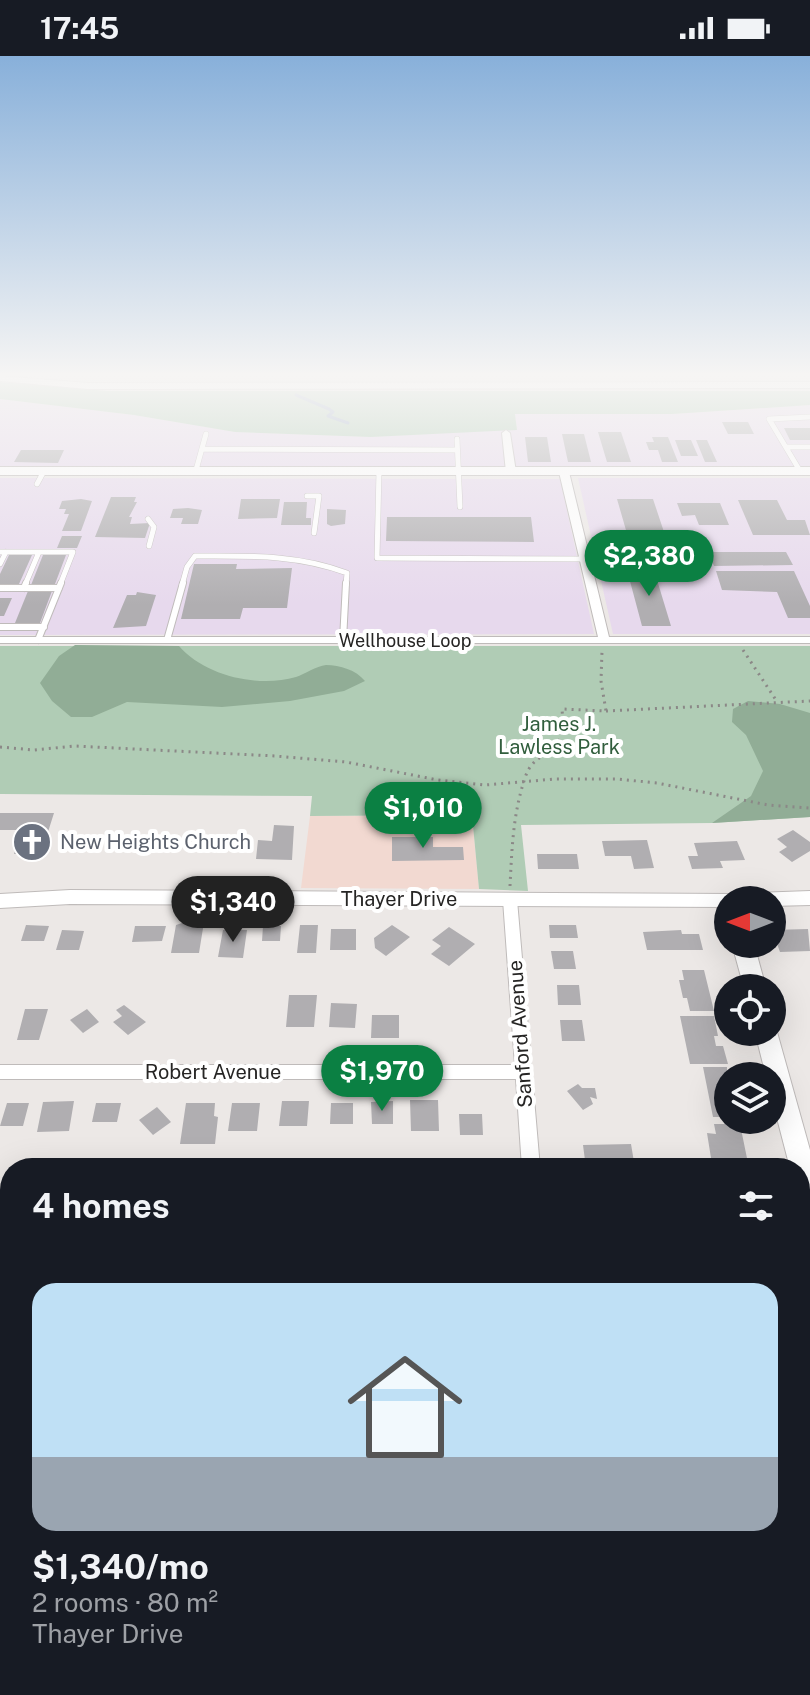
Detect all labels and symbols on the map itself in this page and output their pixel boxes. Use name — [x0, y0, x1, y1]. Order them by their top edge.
pin: $2,380 — [584, 530, 714, 598]
street label: Wellhouse Loop — [339, 630, 471, 651]
park label: James J. Lawless Park — [498, 712, 620, 759]
pin: $1,010 — [358, 782, 488, 850]
church icon: New Heights Church — [11, 821, 53, 863]
place label: New Heights Church — [60, 830, 251, 854]
pin: $1,340 — [168, 876, 298, 944]
north arrow — [714, 886, 786, 958]
street label: Thayer Drive — [341, 887, 457, 911]
street label: Sanford Avenue — [503, 959, 537, 1109]
pin: $1,970 — [317, 1045, 447, 1113]
street label: Robert Avenue — [145, 1060, 281, 1084]

